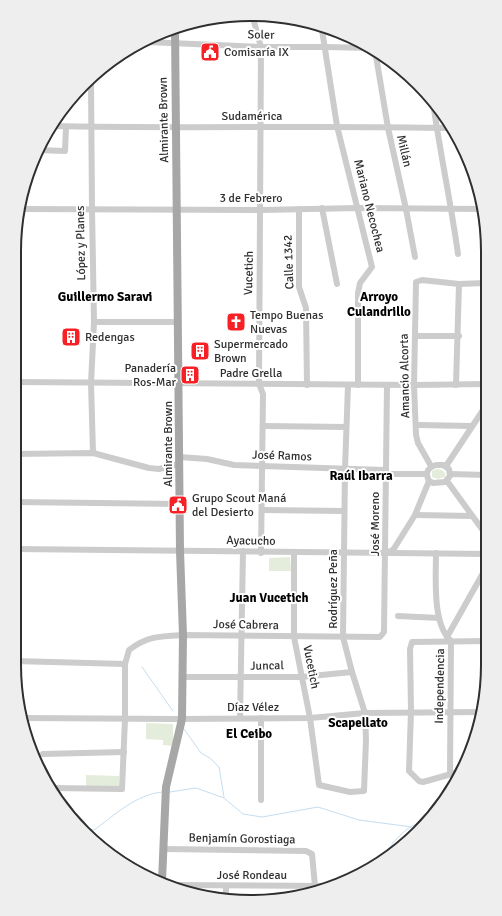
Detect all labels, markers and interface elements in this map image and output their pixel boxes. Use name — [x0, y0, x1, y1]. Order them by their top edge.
street label: Soler — [248, 27, 275, 43]
public building icon: Comisaría IX — [199, 41, 221, 63]
place label: Comisaría IX — [224, 45, 289, 60]
street label: Almirante Brown — [156, 77, 172, 163]
street label: Sudamérica — [222, 109, 282, 124]
street label: Millán — [393, 133, 415, 169]
street label: Mariano Necochea — [350, 158, 388, 254]
street label: 3 de Febrero — [220, 191, 283, 206]
street label: López y Planes — [73, 205, 89, 281]
street label: Calle 1342 — [281, 234, 297, 290]
street label: Vucetich — [241, 251, 257, 295]
district label: Guillermo Saravi — [58, 289, 152, 305]
district label: Arroyo Culandrillo — [347, 289, 411, 320]
place label: Tempo Buenas Nuevas — [250, 308, 323, 337]
church icon: Tempo Buenas Nuevas — [225, 311, 247, 333]
building icon: Redengas — [60, 326, 82, 348]
place label: Redengas — [85, 330, 135, 345]
street label: Amancio Alcorta — [397, 333, 413, 419]
place label: Supermercado Brown — [214, 337, 288, 366]
building icon: Supermercado Brown — [189, 340, 211, 362]
place label: Panadería Ros-Mar — [124, 361, 177, 390]
building icon: Panadería Ros-Mar — [179, 364, 201, 386]
street label: Padre Grella — [220, 366, 282, 381]
street label: Almirante Brown — [161, 401, 176, 487]
street label: José Ramos — [252, 447, 312, 465]
district label: Raúl Ibarra — [329, 468, 393, 484]
place label: Grupo Scout Maná del Desierto — [192, 491, 286, 520]
street label: José Moreno — [368, 492, 383, 556]
public building icon: Grupo Scout Maná del Desierto — [167, 494, 189, 516]
street label: Ayacucho — [226, 533, 276, 549]
street label: Rodríguez Peña — [326, 549, 341, 629]
district label: Juan Vucetich — [229, 590, 309, 606]
street label: José Cabrera — [213, 617, 279, 633]
street label: Vucetich — [299, 644, 323, 690]
street label: Independencia — [432, 648, 448, 724]
street label: Juncal — [250, 658, 284, 674]
street label: Díaz Vélez — [227, 700, 279, 715]
district label: Scapellato — [328, 715, 388, 731]
district label: El Ceibo — [226, 726, 272, 742]
street label: Benjamín Gorostiaga — [188, 831, 296, 847]
street label: José Rondeau — [217, 868, 287, 883]

